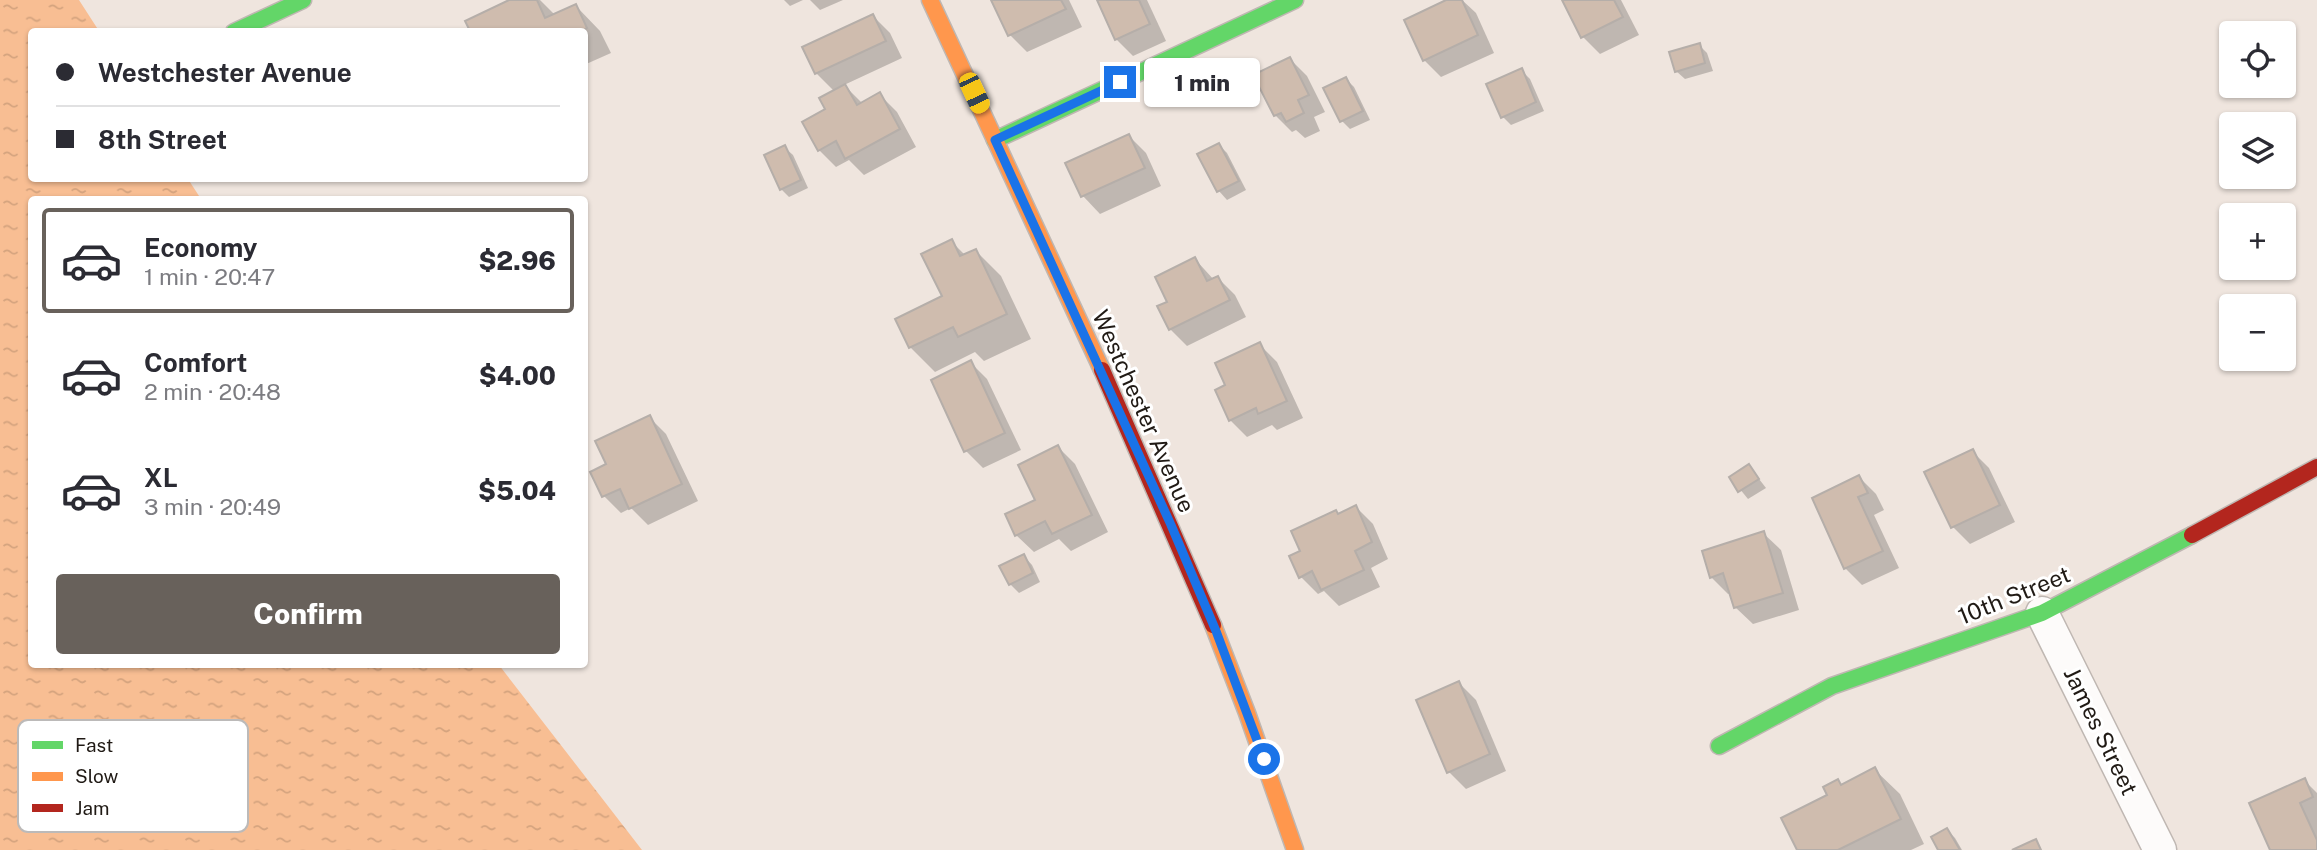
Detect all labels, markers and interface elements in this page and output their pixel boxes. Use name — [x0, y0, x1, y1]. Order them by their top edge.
map controls — [2219, 21, 2296, 371]
button: locate — [2219, 21, 2296, 98]
text: Westchester Avenue — [98, 57, 352, 88]
callout: 1 min — [1144, 57, 1260, 106]
route end — [1104, 66, 1136, 98]
text: 1 min — [1174, 69, 1230, 96]
car — [956, 70, 993, 116]
button: layers — [2219, 112, 2296, 189]
text: 8th Street — [98, 124, 227, 155]
button: + — [2219, 203, 2296, 280]
icon: car — [60, 229, 123, 292]
text: Economy — [144, 232, 257, 263]
text: $2.96 — [478, 245, 556, 276]
text: 1 min · 20:47 — [144, 263, 275, 290]
button: − — [2219, 294, 2296, 371]
street label: Westchester Avenue — [1087, 305, 1201, 517]
icon: car — [60, 344, 123, 407]
text: Comfort — [144, 347, 247, 378]
text: $4.00 — [479, 360, 556, 391]
text: 2 min · 20:48 — [144, 378, 281, 405]
icon: car — [60, 459, 123, 522]
text: XL — [144, 462, 178, 493]
text: $5.04 — [478, 475, 556, 506]
text: 3 min · 20:49 — [144, 493, 281, 520]
street label: 10th Street — [1954, 560, 2074, 630]
button: Confirm — [56, 574, 560, 654]
street label: James Street — [2058, 663, 2144, 799]
legend — [18, 720, 248, 832]
text: Fast — [75, 734, 113, 756]
route start — [1248, 743, 1280, 775]
text: Slow — [75, 765, 119, 787]
text: Jam — [75, 797, 109, 819]

